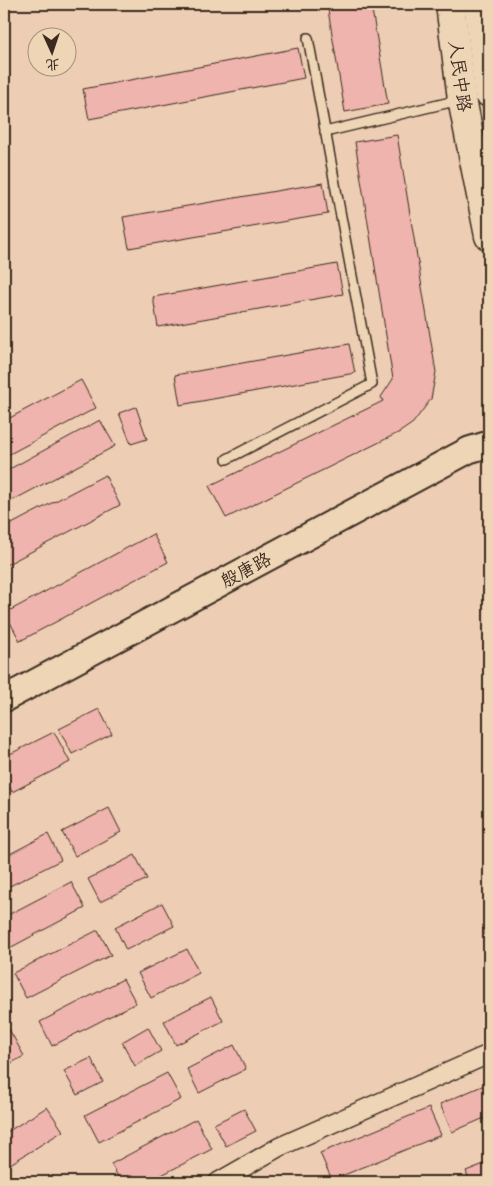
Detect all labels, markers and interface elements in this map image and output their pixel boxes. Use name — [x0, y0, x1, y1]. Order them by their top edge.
north arrow — [28, 28, 78, 78]
street label: 人民中路 — [444, 39, 476, 113]
text: 北 — [45, 56, 60, 73]
street label: 殷唐路 — [217, 548, 275, 592]

